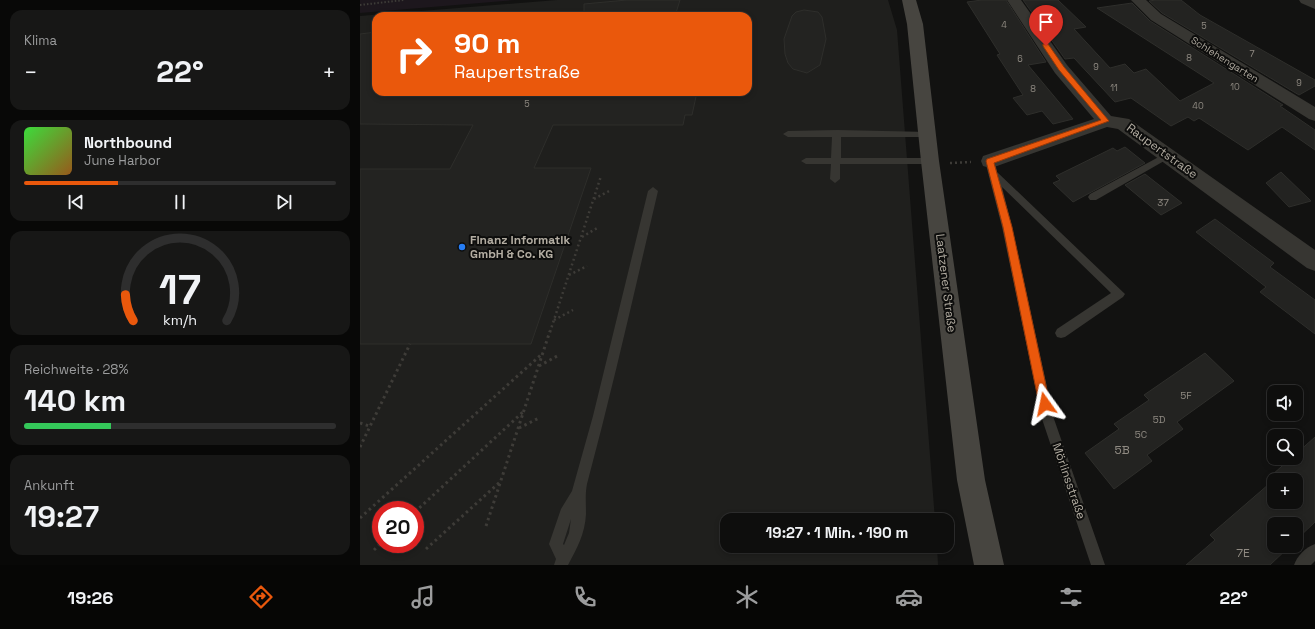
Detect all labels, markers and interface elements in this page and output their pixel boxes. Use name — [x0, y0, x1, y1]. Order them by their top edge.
pin — [1029, 5, 1063, 46]
icon: arrive — [1035, 11, 1057, 33]
house number: 4 — [1001, 19, 1007, 31]
house number: 5 — [1201, 20, 1207, 32]
text: 90 m — [454, 25, 520, 61]
icon: right — [388, 28, 440, 80]
text: Klima — [24, 32, 57, 49]
street label: Schlehengarten — [1189, 33, 1261, 85]
house number: 7 — [1249, 48, 1255, 60]
text: 22° — [156, 52, 204, 91]
house number: 8 — [1186, 52, 1192, 64]
house number: 6 — [1017, 53, 1023, 65]
text: − — [24, 58, 38, 86]
text: + — [322, 58, 336, 86]
text: Raupertstraße — [454, 60, 580, 83]
house number: 9 — [1093, 61, 1099, 73]
house number: 9 — [1296, 77, 1302, 89]
house number: 10 — [1230, 81, 1240, 93]
house number: 11 — [1110, 82, 1118, 94]
house number: 8 — [1030, 83, 1036, 95]
house number: 5 — [524, 98, 530, 110]
house number: 40 — [1192, 100, 1204, 112]
street label: Raupertstraße — [1123, 120, 1201, 182]
text: Northbound — [84, 133, 172, 152]
text: June Harbor — [84, 152, 161, 169]
icon: previous — [65, 191, 87, 213]
icon: pause — [169, 191, 191, 213]
icon: next — [273, 191, 295, 213]
house number: 37 — [1157, 196, 1169, 209]
place label: Finanz Informatik GmbH & Co. KG — [470, 232, 571, 262]
street label: Laatzener Straße — [932, 233, 960, 333]
marker: Finanz Informatik GmbH & Co. KG — [457, 242, 467, 252]
text: 17 — [159, 262, 201, 315]
text: km/h — [163, 310, 197, 328]
text: Reichweite · 28% — [24, 361, 128, 378]
text: 140 km — [24, 381, 126, 420]
position arrow — [1024, 383, 1066, 425]
map controls — [1267, 385, 1303, 553]
button: sound — [1267, 385, 1303, 421]
house number: 5F — [1180, 389, 1192, 402]
house number: 5D — [1153, 413, 1166, 426]
house number: 5C — [1135, 428, 1147, 441]
button: search — [1267, 429, 1303, 465]
street label: Mörlinsstraße — [1049, 441, 1089, 521]
house number: 5B — [1114, 442, 1130, 458]
button: + — [1267, 473, 1303, 509]
text: Ankunft — [24, 477, 74, 494]
text: 19:27 — [24, 497, 99, 536]
speed limit sign: 20 — [372, 501, 424, 553]
button: − — [1267, 517, 1303, 553]
text: 19:27 · 1 Min. · 190 m — [766, 523, 908, 542]
house number: 7E — [1236, 545, 1250, 561]
icon: directions — [247, 583, 275, 611]
icon: music — [409, 583, 437, 611]
icon: phone — [571, 583, 599, 611]
icon: climate — [733, 583, 761, 611]
icon: car — [895, 583, 923, 611]
icon: filters — [1057, 583, 1085, 611]
text: 19:26 — [67, 586, 113, 609]
text: 22° — [1219, 586, 1248, 609]

